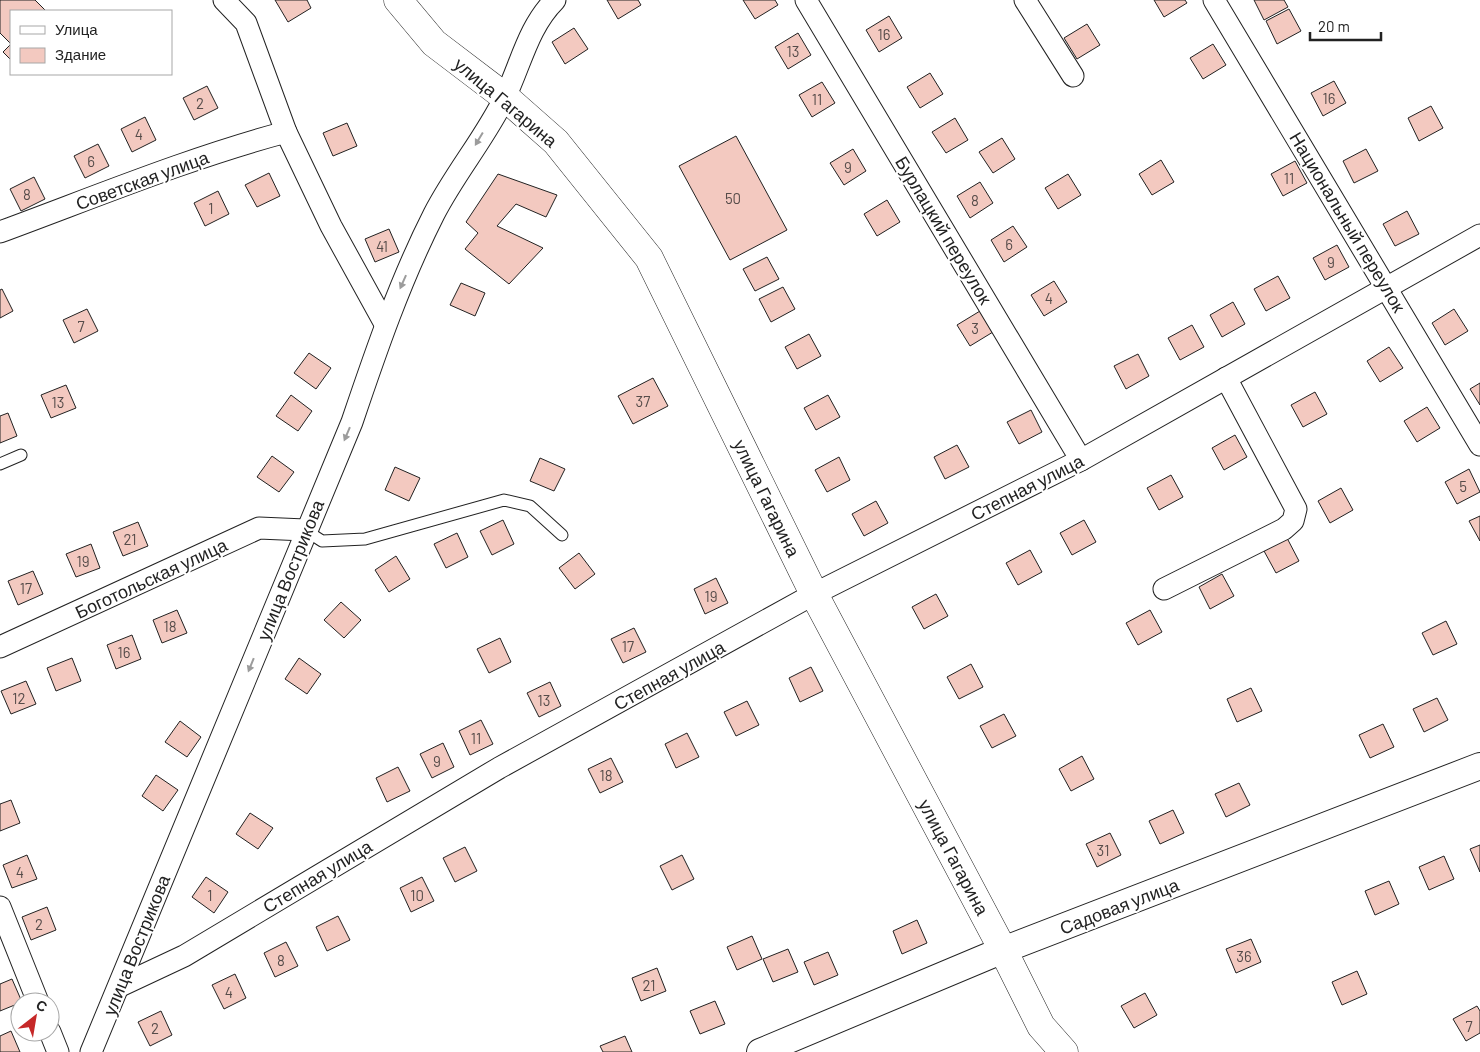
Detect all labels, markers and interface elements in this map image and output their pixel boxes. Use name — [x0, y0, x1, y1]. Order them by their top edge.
legend — [10, 10, 172, 75]
scale bar — [1310, 10, 1381, 42]
text: 20 m — [1318, 17, 1350, 35]
text: Улица — [55, 20, 98, 38]
house number: 16 — [878, 25, 890, 43]
house number: 13 — [787, 42, 799, 60]
text: Здание — [55, 45, 106, 63]
street label: улица Гагарина — [450, 52, 563, 152]
house number: 16 — [1323, 89, 1335, 107]
house number: 11 — [812, 90, 822, 108]
house number: 2 — [196, 94, 204, 112]
house number: 4 — [135, 125, 143, 143]
street label: Национальный переулок — [1285, 128, 1411, 316]
one-way arrow — [475, 132, 484, 145]
street label: Советская улица — [72, 145, 212, 214]
house number: 6 — [87, 152, 95, 170]
street label: Бурлацкий переулок — [891, 152, 997, 308]
house number: 9 — [844, 158, 852, 176]
house number: 11 — [1284, 169, 1294, 187]
house number: 8 — [23, 185, 31, 203]
house number: 50 — [725, 189, 741, 207]
house number: 8 — [971, 191, 979, 209]
house number: 1 — [208, 199, 214, 217]
house number: 6 — [1005, 235, 1013, 253]
house number: 41 — [376, 237, 388, 255]
house number: 9 — [1327, 253, 1335, 271]
one-way arrow — [399, 275, 407, 289]
house number: 4 — [1045, 289, 1053, 307]
house number: 7 — [77, 317, 85, 335]
house number: 3 — [971, 319, 979, 337]
house number: 37 — [636, 392, 650, 410]
house number: 13 — [52, 393, 64, 411]
one-way arrow — [342, 427, 350, 441]
street label: улица Гагарина — [729, 436, 805, 561]
street label: Степная улица — [967, 449, 1088, 525]
house number: 5 — [1459, 477, 1467, 495]
street label: улица Вострикова — [252, 495, 329, 644]
house number: 21 — [123, 530, 137, 548]
street label: Боготольская улица — [71, 533, 231, 623]
house number: 19 — [76, 552, 90, 570]
house number: 17 — [20, 579, 32, 597]
house number: 19 — [704, 587, 718, 605]
house number: 18 — [163, 617, 177, 635]
street label: Степная улица — [610, 635, 729, 715]
house number: 17 — [622, 637, 634, 655]
house number: 16 — [118, 643, 130, 661]
one-way arrow — [246, 658, 254, 672]
house number: 12 — [12, 689, 26, 707]
house number: 13 — [538, 691, 550, 709]
house number: 11 — [471, 729, 481, 747]
house number: 9 — [433, 752, 441, 770]
house number: 18 — [599, 766, 613, 784]
street label: улица Гагарина — [914, 795, 994, 920]
street label: Степная улица — [258, 834, 376, 917]
house number: 31 — [1097, 841, 1109, 859]
house number: 4 — [16, 863, 24, 881]
street label: улица Вострикова — [98, 870, 175, 1019]
street label: Садовая улица — [1056, 873, 1183, 939]
house number: 1 — [207, 886, 213, 904]
house number: 10 — [410, 886, 424, 904]
house number: 2 — [35, 915, 43, 933]
house number: 36 — [1236, 947, 1252, 965]
house number: 8 — [277, 951, 285, 969]
house number: 21 — [642, 976, 656, 994]
house number: 4 — [225, 983, 233, 1001]
north arrow — [10, 992, 60, 1042]
text: С — [33, 996, 51, 1015]
house number: 7 — [1465, 1017, 1473, 1035]
house number: 2 — [151, 1019, 159, 1037]

